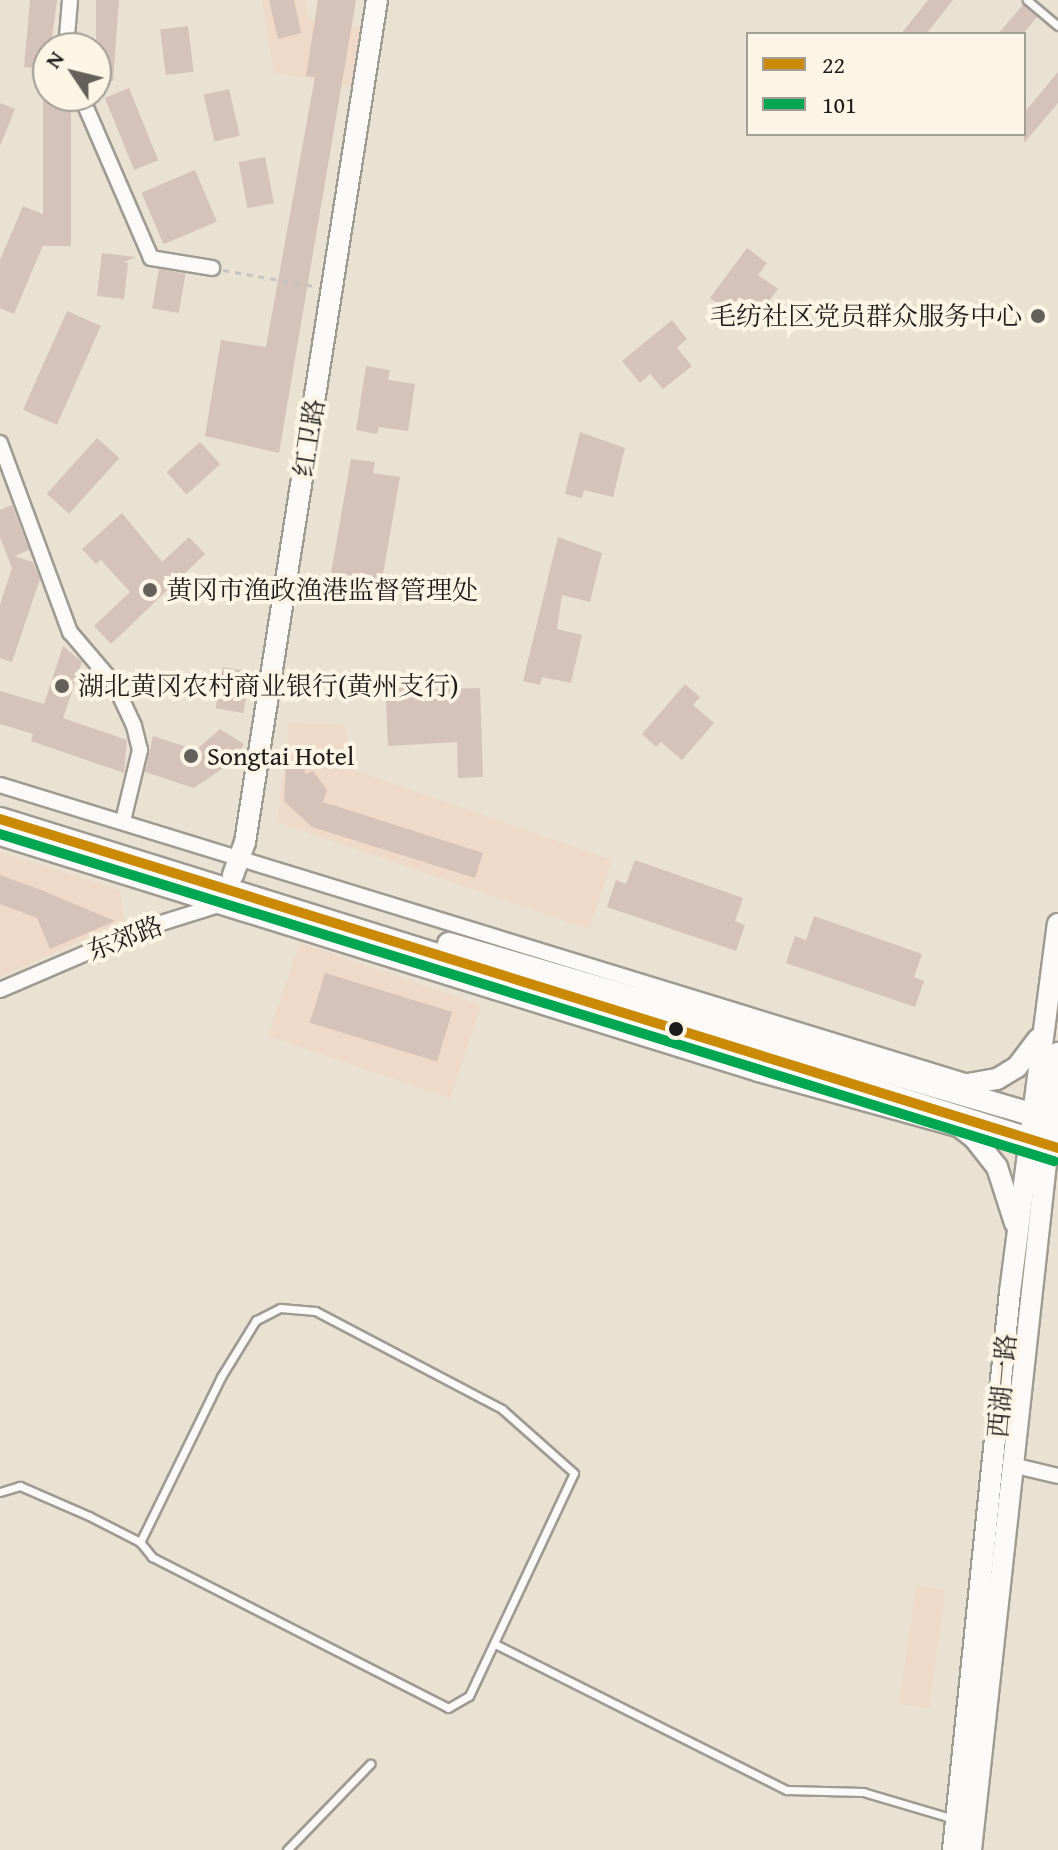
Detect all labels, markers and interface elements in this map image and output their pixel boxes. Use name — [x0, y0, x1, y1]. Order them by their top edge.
north arrow — [32, 32, 112, 112]
legend — [746, 32, 1026, 136]
text: N — [37, 44, 71, 75]
text: 22 — [822, 47, 845, 82]
text: 101 — [822, 87, 857, 122]
place label: 毛纺社区党员群众服务中心 — [710, 300, 1022, 332]
marker: 毛纺社区党员群众服务中心 — [1029, 307, 1047, 325]
street label: 红卫路 — [287, 397, 331, 479]
place label: 黄冈市渔政渔港监督管理处 — [166, 574, 478, 606]
marker: 黄冈市渔政渔港监督管理处 — [141, 581, 159, 599]
place label: 湖北黄冈农村商业银行(黄州支行) — [78, 670, 459, 702]
marker: 湖北黄冈农村商业银行(黄州支行) — [53, 677, 71, 695]
place label: Songtai Hotel — [207, 740, 354, 772]
marker: Songtai Hotel — [182, 747, 200, 765]
street label: 东郊路 — [83, 909, 167, 967]
unlabelled marker — [668, 1021, 684, 1037]
street label: 西湖一路 — [982, 1333, 1022, 1439]

